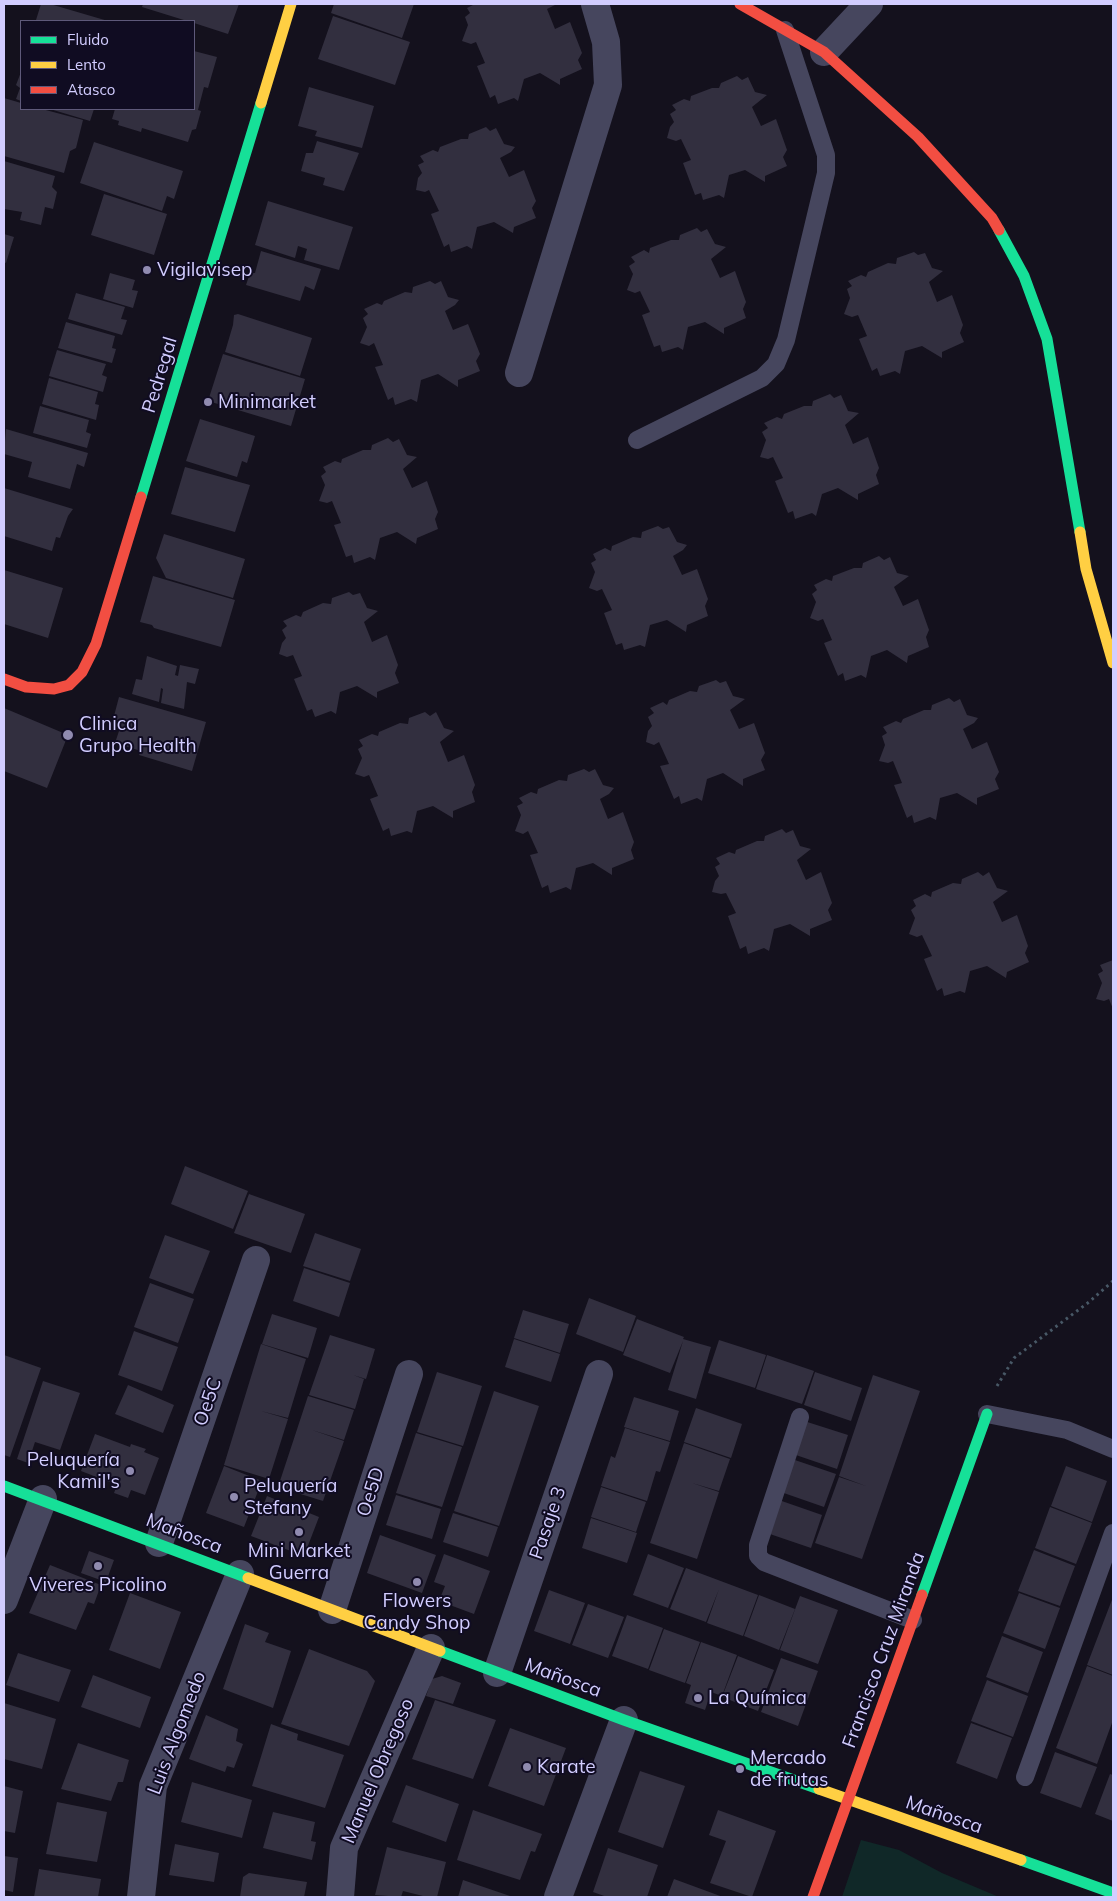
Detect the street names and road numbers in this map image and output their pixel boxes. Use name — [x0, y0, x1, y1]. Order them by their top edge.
street label: Pedregal — [138, 334, 182, 416]
street label: Oe5C — [189, 1375, 227, 1429]
street label: Oe5D — [352, 1464, 390, 1520]
street label: Pasaje 3 — [525, 1484, 571, 1562]
street label: Mañosca — [143, 1509, 225, 1559]
street label: Francisco Cruz Miranda — [838, 1549, 930, 1751]
street label: Mañosca — [522, 1654, 604, 1702]
street label: Luis Algomedo — [143, 1668, 211, 1798]
street label: Manuel Obregoso — [337, 1695, 419, 1847]
street label: Mañosca — [903, 1791, 985, 1839]

